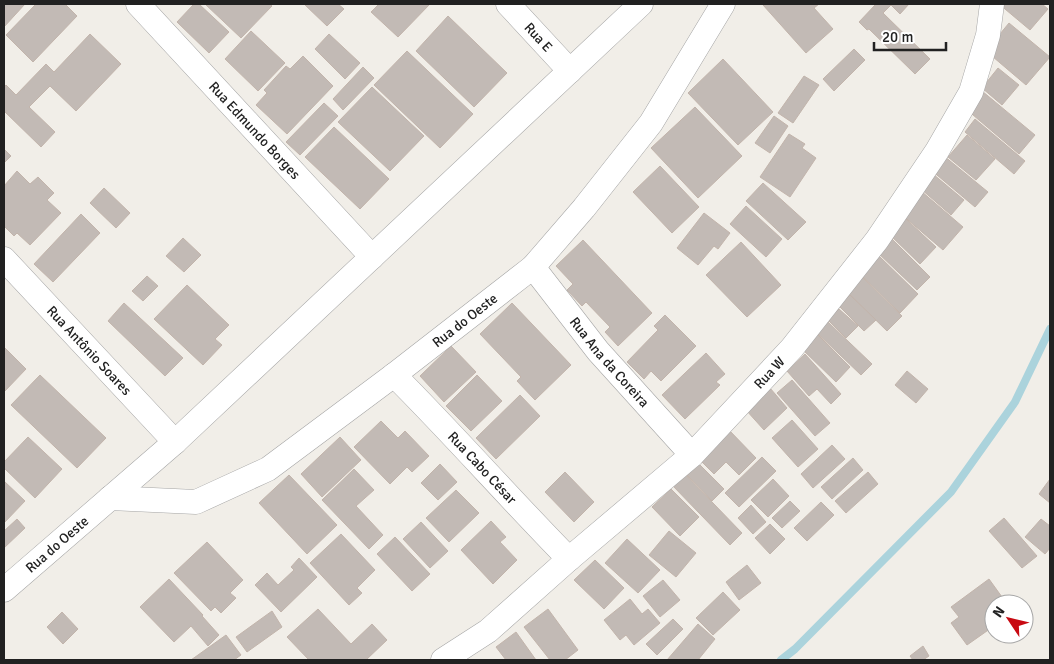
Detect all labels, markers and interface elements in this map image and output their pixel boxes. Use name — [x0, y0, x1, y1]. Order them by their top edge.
street label: Rua E — [521, 19, 556, 55]
scale bar — [874, 20, 946, 52]
text: 20 m — [882, 28, 913, 46]
street label: Rua Edmundo Borges — [205, 78, 304, 183]
street label: Rua do Oeste — [429, 289, 501, 351]
street label: Rua Antônio Soares — [43, 302, 135, 399]
street label: Rua Ana da Coreira — [566, 313, 653, 411]
street label: Rua W — [750, 353, 788, 392]
street label: Rua Cabo César — [444, 428, 521, 508]
street label: Rua do Oeste — [22, 512, 92, 576]
north arrow — [984, 594, 1034, 644]
text: N — [989, 603, 1009, 621]

